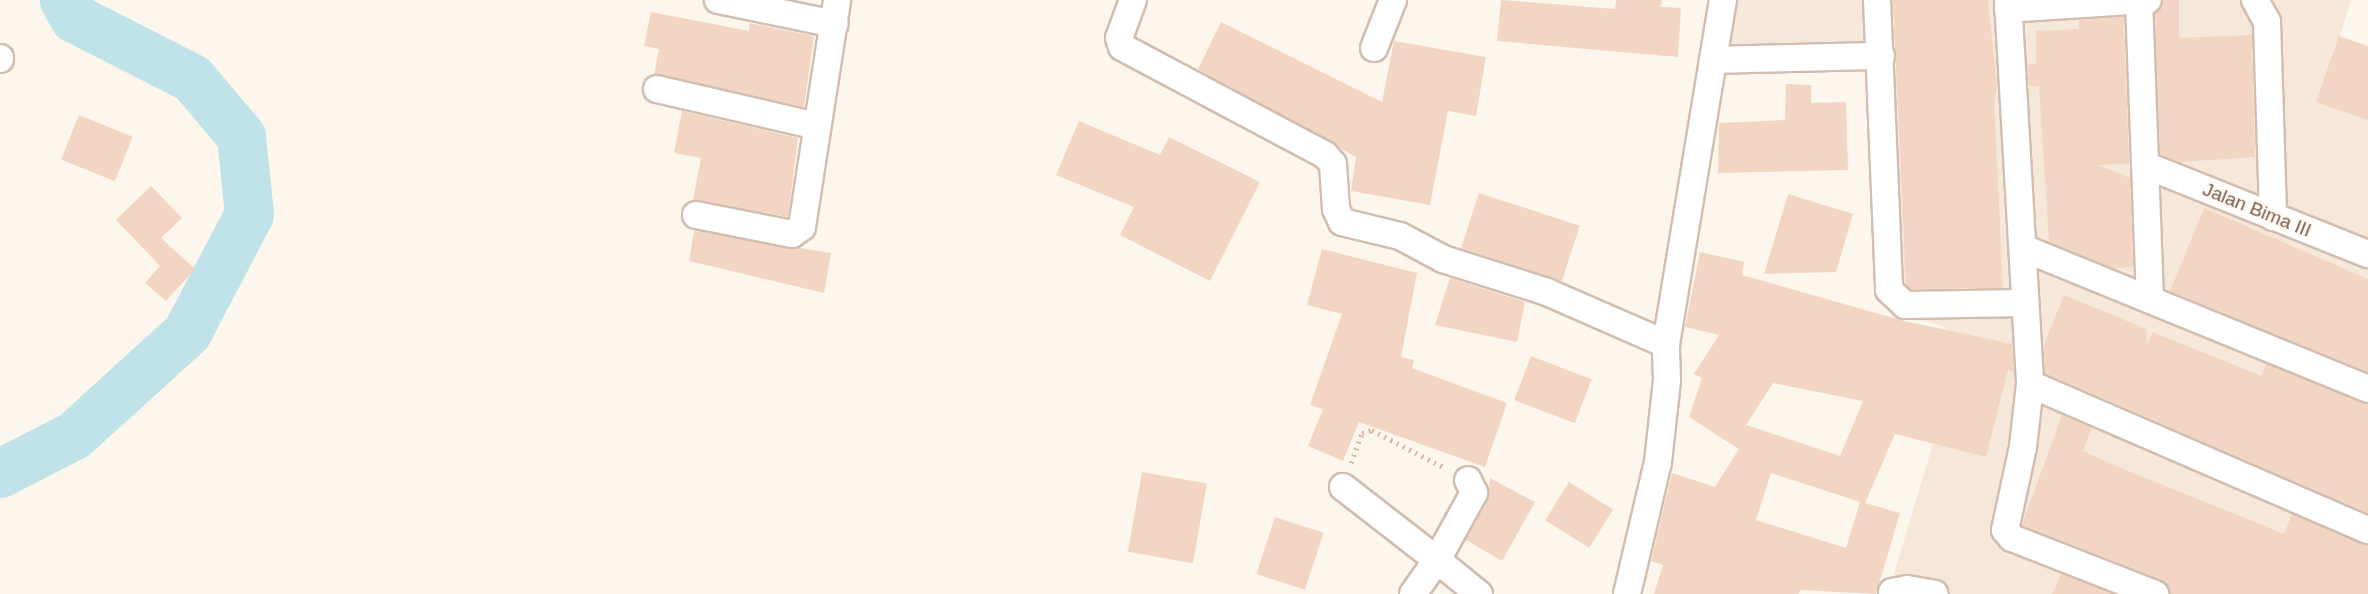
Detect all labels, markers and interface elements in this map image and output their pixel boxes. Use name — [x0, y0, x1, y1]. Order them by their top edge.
street label: Jalan Bima III — [2199, 178, 2315, 242]

